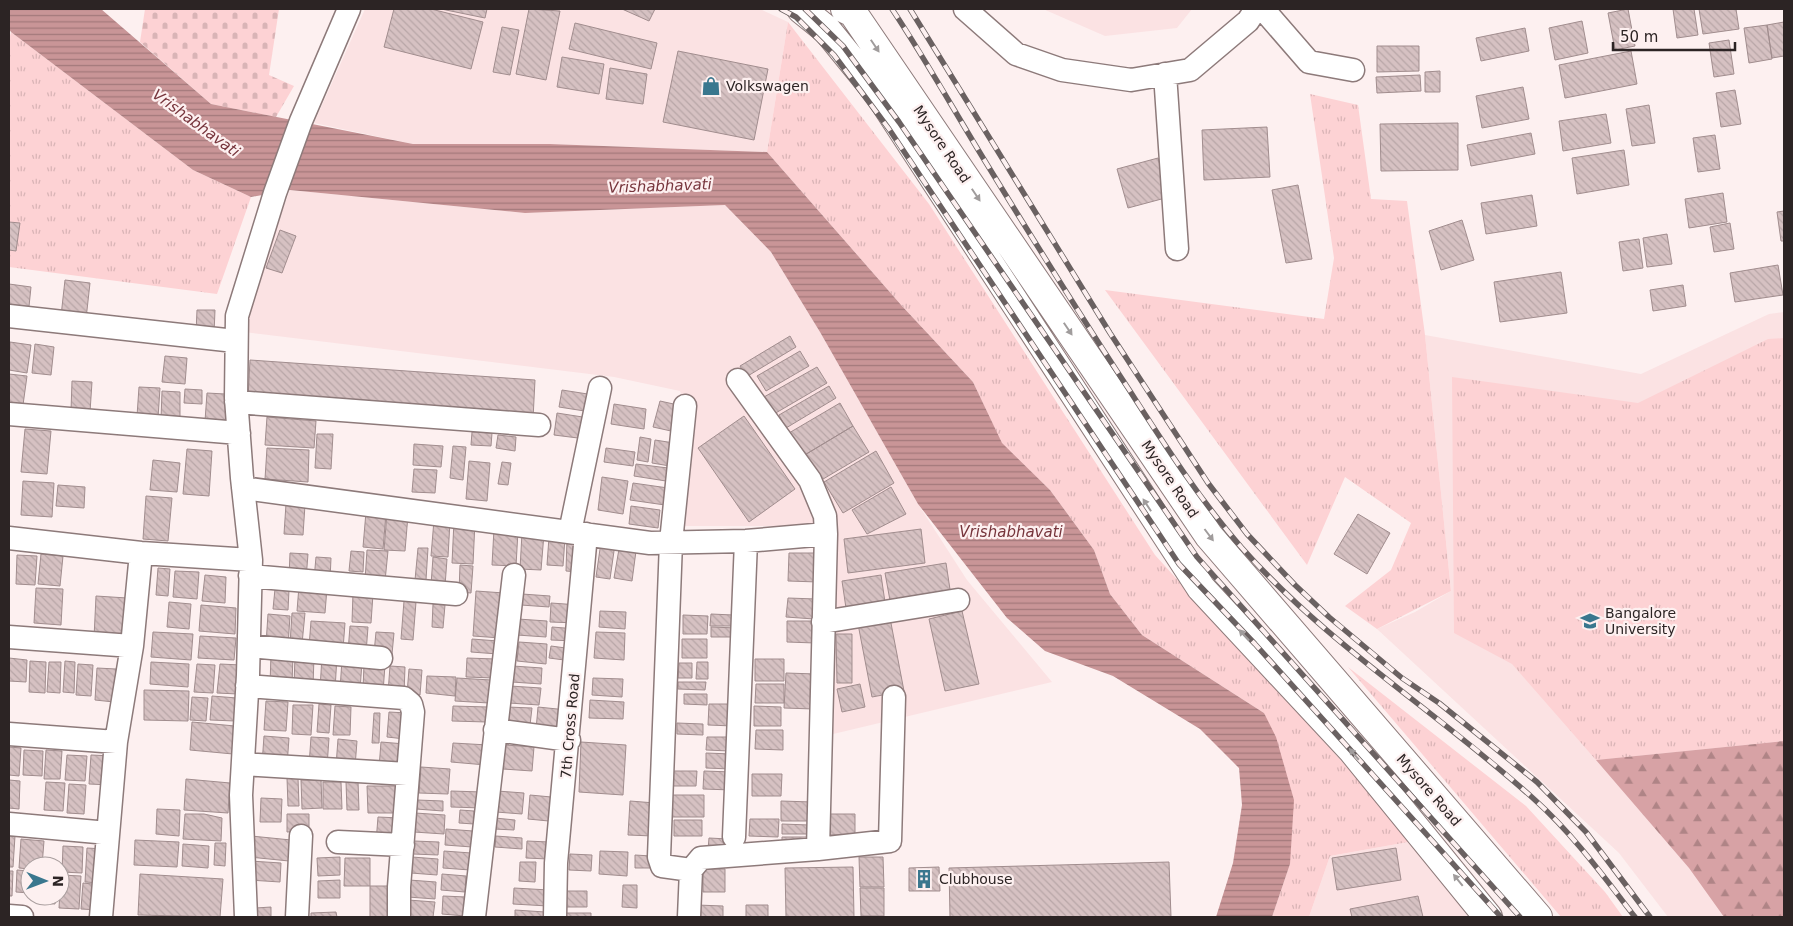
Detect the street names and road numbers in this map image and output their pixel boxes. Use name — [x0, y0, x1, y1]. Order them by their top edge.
street label: Mysore Road — [910, 102, 974, 186]
street label: Mysore Road — [1138, 437, 1202, 521]
street label: 7th Cross Road — [557, 673, 583, 779]
street label: Mysore Road — [1393, 751, 1465, 829]

